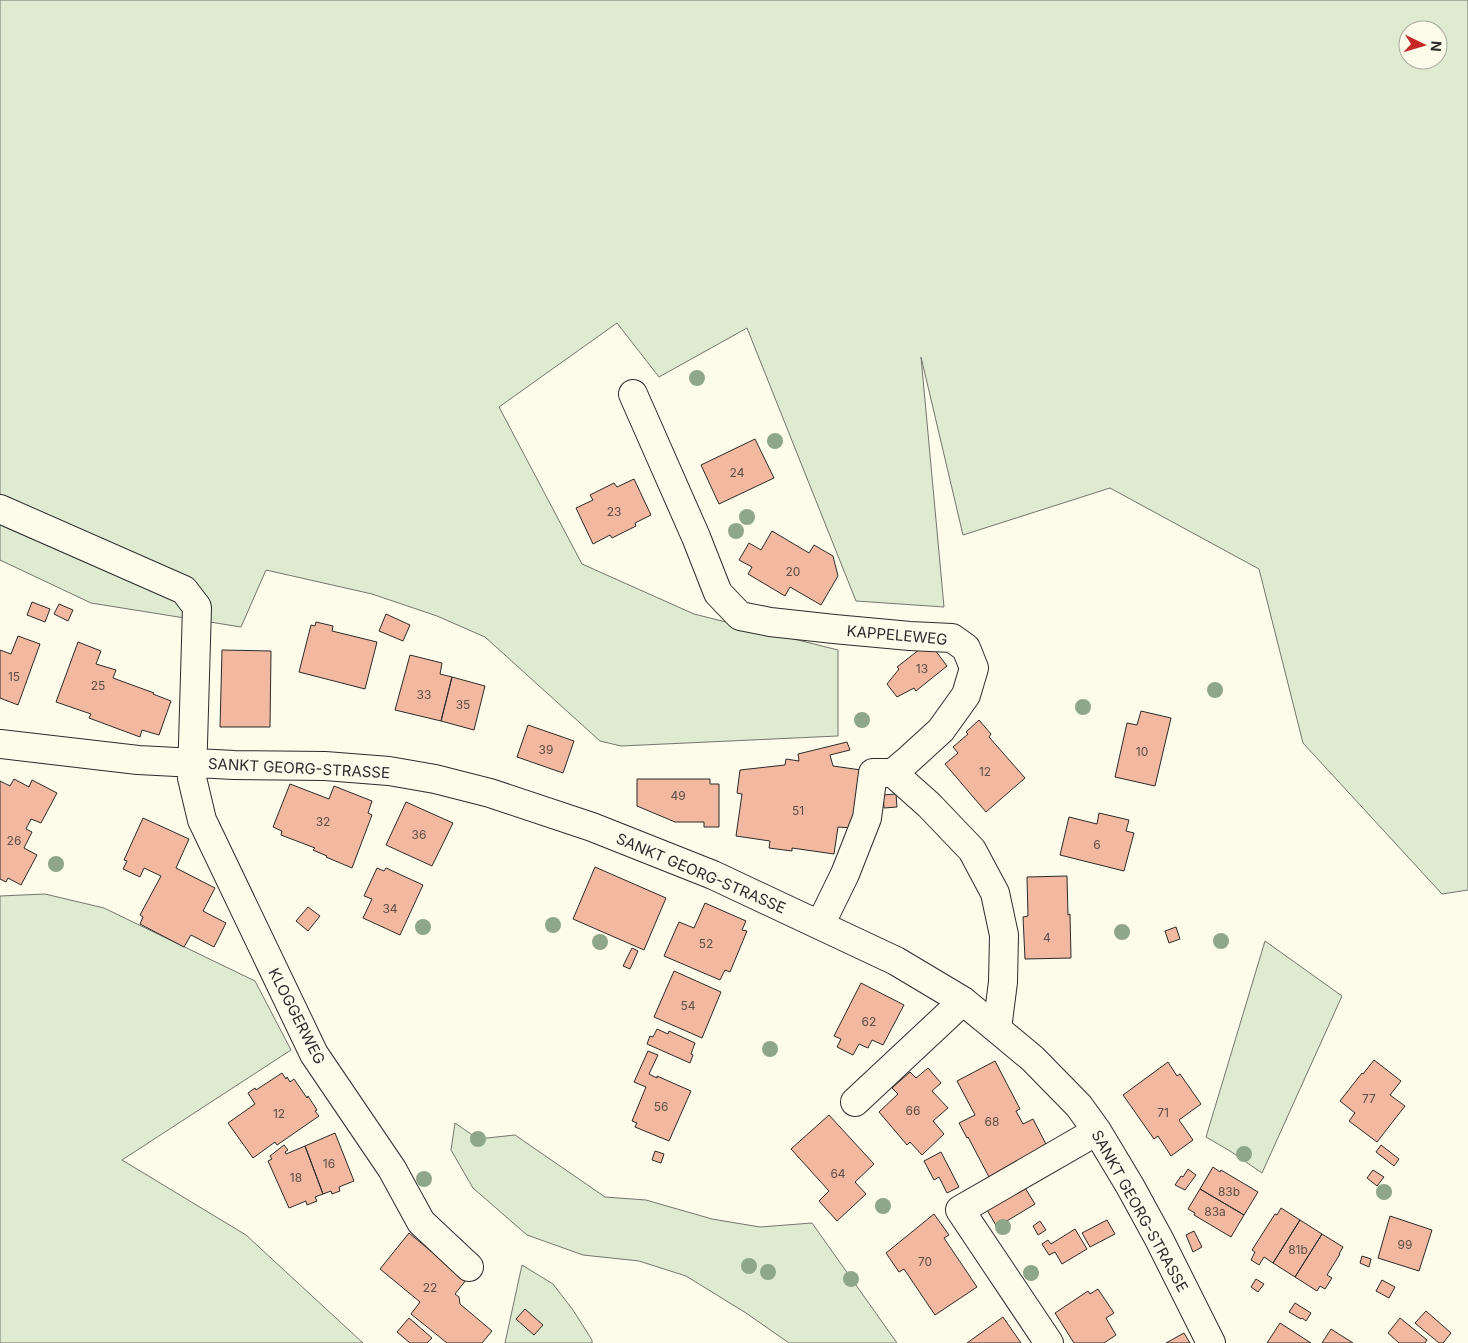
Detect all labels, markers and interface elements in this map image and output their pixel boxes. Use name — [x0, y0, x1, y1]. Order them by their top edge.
north arrow — [1398, 20, 1448, 70]
text: N — [1428, 40, 1445, 52]
house number: 24 — [730, 465, 745, 480]
house number: 23 — [607, 504, 621, 519]
house number: 20 — [786, 564, 800, 579]
street label: KAPPELEWEG — [846, 621, 948, 649]
house number: 13 — [916, 661, 928, 676]
house number: 15 — [8, 669, 20, 684]
house number: 25 — [91, 678, 105, 693]
house number: 33 — [417, 687, 431, 702]
house number: 35 — [456, 697, 470, 712]
house number: 39 — [539, 742, 553, 757]
house number: 10 — [1136, 744, 1148, 759]
street label: SANKT GEORG-STRASSE — [208, 754, 390, 782]
house number: 12 — [979, 764, 991, 779]
house number: 49 — [670, 788, 686, 803]
house number: 51 — [792, 803, 804, 818]
house number: 32 — [316, 814, 330, 829]
house number: 36 — [412, 827, 426, 842]
street label: SANKT GEORG-STRASSE — [613, 829, 789, 917]
house number: 26 — [7, 833, 21, 848]
house number: 6 — [1093, 837, 1101, 852]
house number: 34 — [382, 901, 398, 916]
house number: 4 — [1043, 930, 1051, 945]
house number: 52 — [699, 936, 713, 951]
street label: KLOGGERWEG — [265, 965, 329, 1067]
house number: 54 — [680, 998, 696, 1013]
house number: 62 — [862, 1014, 876, 1029]
house number: 77 — [1362, 1091, 1376, 1106]
house number: 56 — [654, 1099, 668, 1114]
house number: 66 — [906, 1103, 920, 1118]
house number: 71 — [1157, 1105, 1169, 1120]
house number: 12 — [273, 1106, 285, 1121]
house number: 68 — [985, 1114, 999, 1129]
street label: SANKT GEORG-STRASSE — [1088, 1127, 1192, 1295]
house number: 16 — [323, 1156, 335, 1171]
house number: 64 — [830, 1166, 846, 1181]
house number: 18 — [290, 1170, 302, 1185]
house number: 83b — [1218, 1184, 1240, 1199]
house number: 83a — [1204, 1204, 1226, 1219]
house number: 99 — [1398, 1237, 1412, 1252]
house number: 81b — [1288, 1242, 1308, 1257]
house number: 70 — [918, 1254, 932, 1269]
house number: 22 — [423, 1280, 437, 1295]

